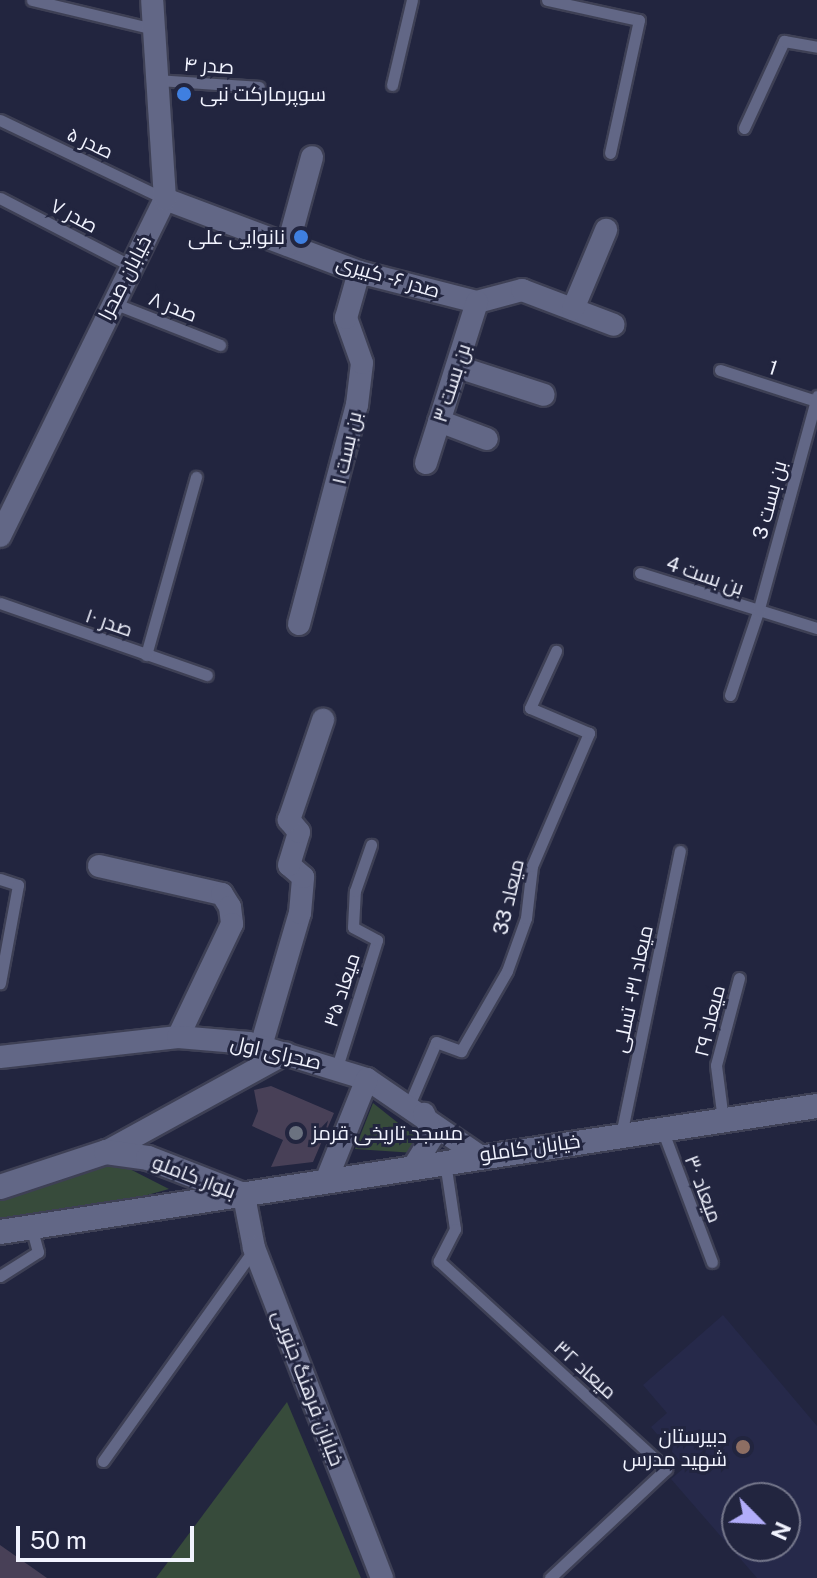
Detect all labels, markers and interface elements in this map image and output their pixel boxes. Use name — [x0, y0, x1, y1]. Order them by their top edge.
street label: صدر ۴ — [183, 52, 235, 80]
place label: سوپرمارکت نبی — [200, 82, 326, 106]
marker: سوپرمارکت نبی — [175, 85, 193, 103]
street label: صدر ۵ — [63, 122, 117, 164]
street label: صدر ۷ — [46, 194, 102, 238]
place label: نانوایی علی — [188, 225, 285, 249]
marker: نانوایی علی — [292, 228, 310, 246]
street label: خیابان صحرا — [93, 232, 157, 324]
street label: صدر ۶ - کبیری — [331, 250, 445, 304]
street label: صدر ۸ — [145, 287, 201, 327]
street label: بن بست ۳ — [428, 341, 476, 425]
street label: 1 — [765, 355, 781, 381]
street label: بن بست ۱ — [327, 409, 367, 487]
street label: بن بست 3 — [748, 458, 792, 542]
street label: بن بست 4 — [663, 552, 747, 600]
street label: صدر ۱۰ — [82, 604, 136, 642]
street label: میعاد 33 — [489, 857, 529, 937]
street label: میعاد ۳۱ - تسلی — [607, 920, 659, 1058]
street label: میعاد ۳۵ — [319, 950, 365, 1030]
street label: میعاد ۲۹ — [690, 983, 730, 1059]
street label: صحرای اول — [228, 1031, 324, 1075]
place label: مسجد تاریخی قرمز — [312, 1121, 463, 1145]
marker: مسجد تاریخی قرمز — [287, 1124, 305, 1142]
street label: خیابان کاملو — [478, 1129, 582, 1167]
street label: بلوار کاملو — [149, 1150, 239, 1204]
street label: میعاد ۳۰ — [679, 1152, 727, 1226]
street label: خیابان فرهنگ جنوبی — [267, 1307, 349, 1469]
street label: میعاد ۳۲ — [549, 1336, 621, 1404]
place label: دبیرستان شهید مدرس — [623, 1424, 727, 1471]
marker: دبیرستان شهید مدرس — [734, 1438, 752, 1456]
north arrow — [721, 1482, 801, 1562]
scale bar — [20, 1510, 198, 1560]
text: N — [766, 1518, 796, 1544]
text: 50 m — [30, 1526, 87, 1554]

